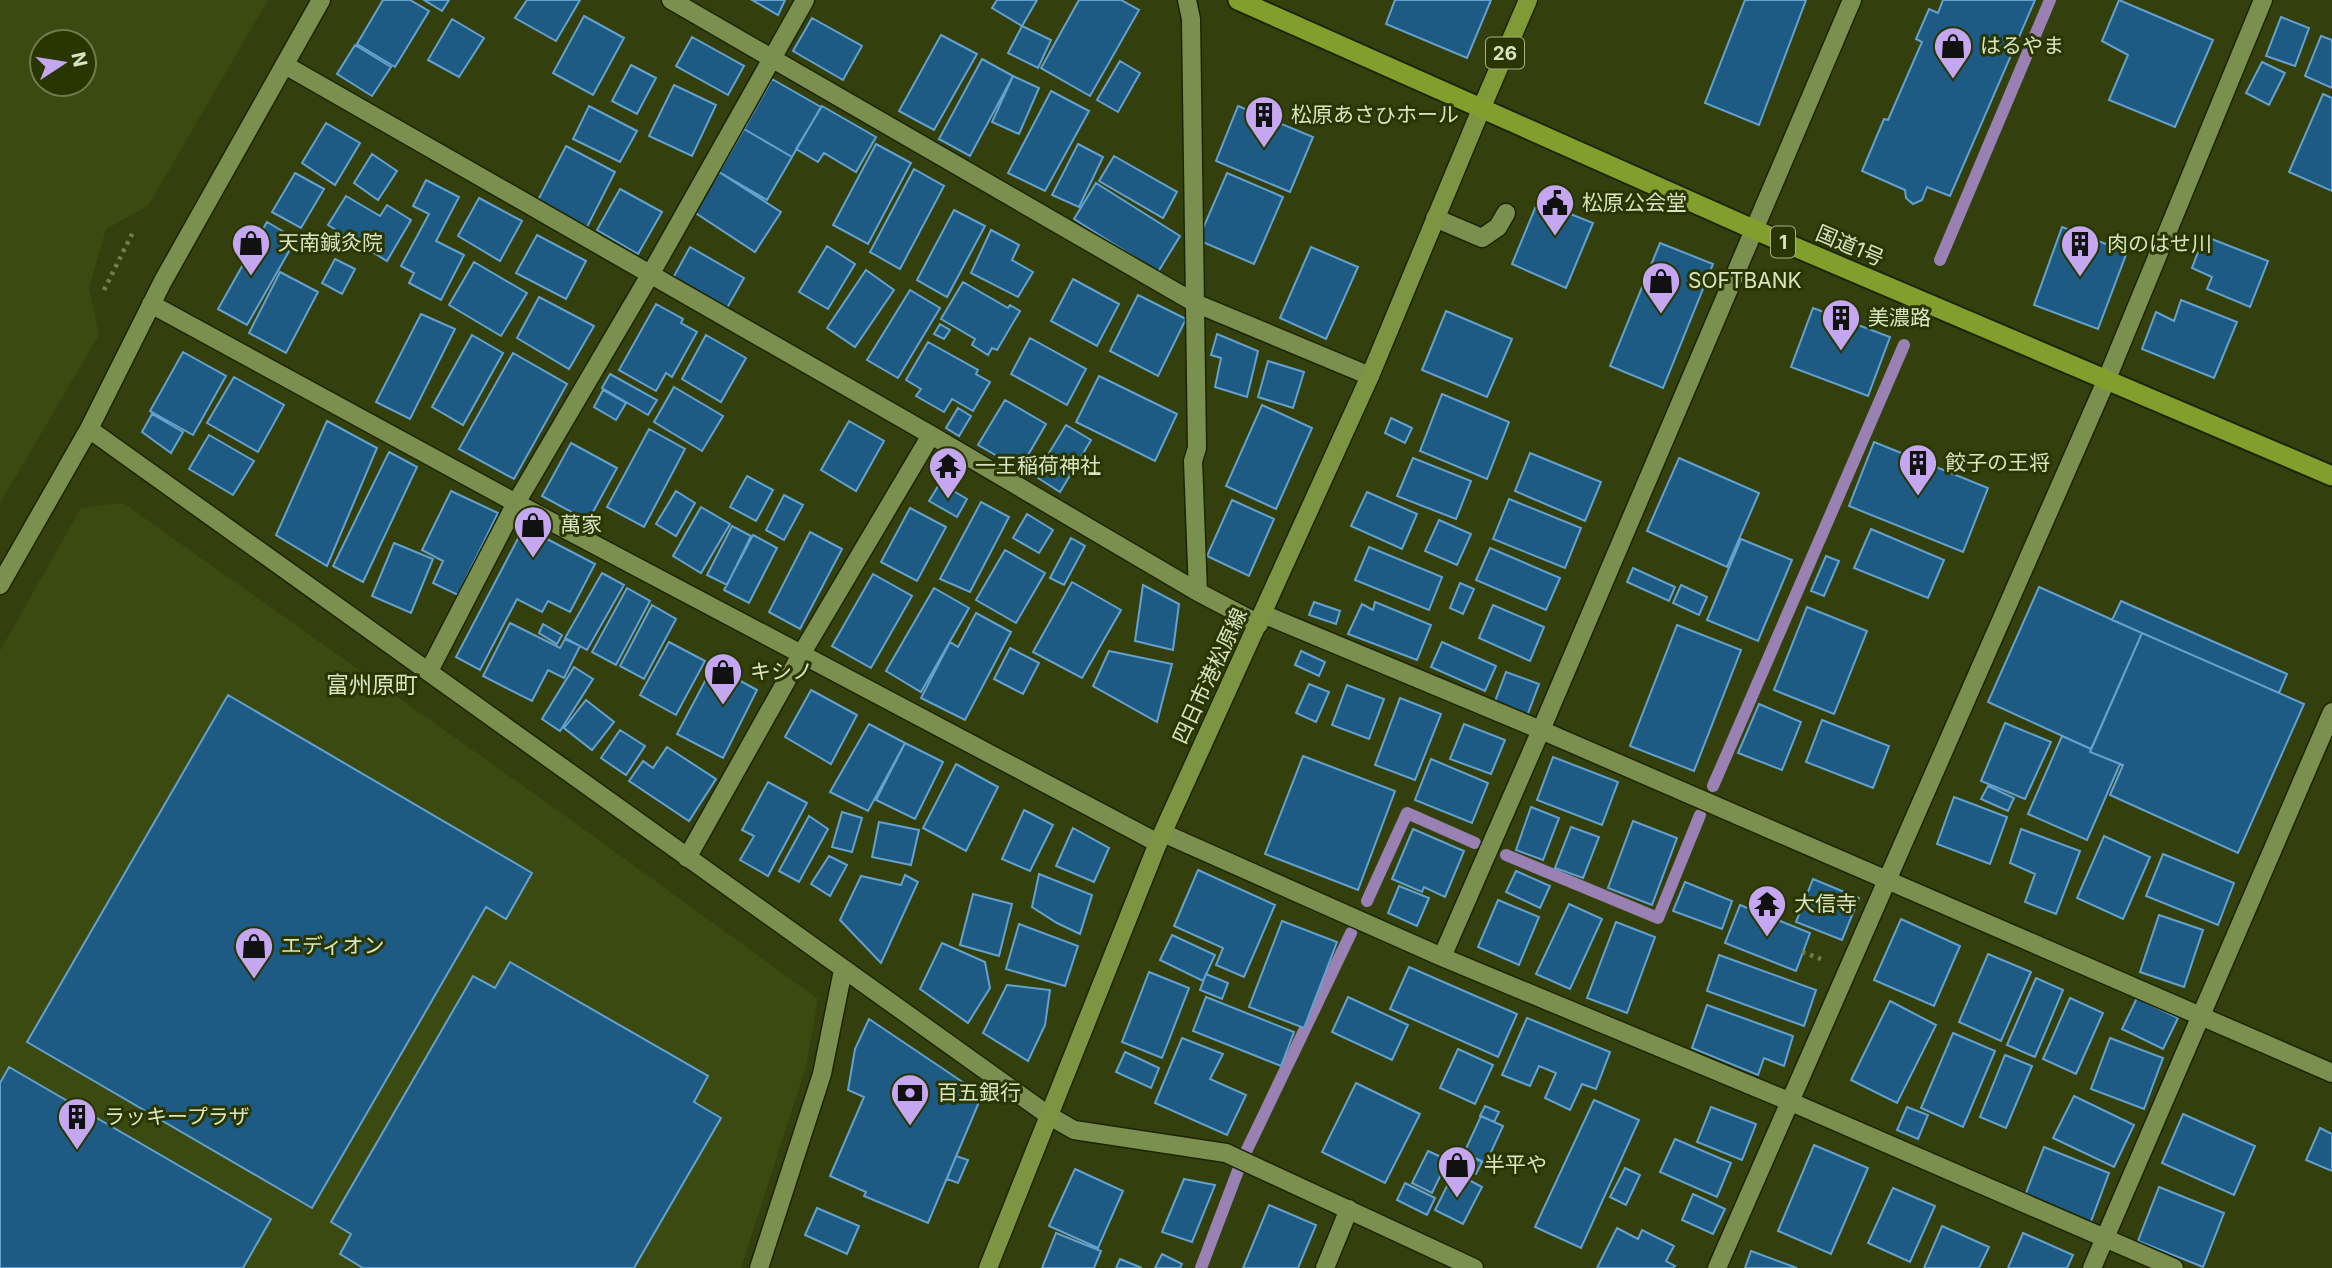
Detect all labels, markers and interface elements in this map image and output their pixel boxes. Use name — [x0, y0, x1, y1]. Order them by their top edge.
shop icon: はるやま — [1932, 25, 1974, 80]
north arrow — [28, 28, 98, 98]
place label: はるやま — [1980, 33, 2064, 58]
road number: 26 — [1486, 38, 1524, 68]
text: N — [66, 50, 92, 69]
building icon: 松原あさひホール — [1243, 94, 1285, 149]
place label: 松原あさひホール — [1291, 102, 1459, 127]
public building icon: 松原公会堂 — [1534, 182, 1576, 237]
place label: 松原公会堂 — [1582, 190, 1687, 215]
street label: 国道1号 — [1812, 220, 1888, 271]
shop icon: 天南鍼灸院 — [230, 222, 272, 277]
building icon: 肉のはせ川 — [2059, 223, 2101, 278]
road number: 1 — [1771, 226, 1795, 258]
place label: 天南鍼灸院 — [278, 230, 383, 255]
place label: 肉のはせ川 — [2107, 231, 2212, 256]
shop icon: SOFTBANK — [1640, 260, 1682, 315]
place label: SOFTBANK — [1688, 268, 1802, 293]
building icon: 美濃路 — [1820, 297, 1862, 352]
place label: 美濃路 — [1868, 305, 1931, 330]
building icon: 餃子の王将 — [1897, 442, 1939, 497]
temple icon: 一王稲荷神社 — [927, 445, 969, 500]
place label: 餃子の王将 — [1945, 450, 2050, 475]
place label: 一王稲荷神社 — [975, 453, 1101, 478]
shop icon: 萬家 — [512, 504, 554, 559]
place label: 萬家 — [560, 512, 602, 537]
street label: 四日市港松原線 — [1167, 604, 1252, 748]
shop icon: キシノ — [702, 651, 744, 706]
place label: キシノ — [750, 659, 813, 684]
district label: 富州原町 — [326, 671, 418, 699]
temple icon: 大信寺 — [1746, 883, 1788, 938]
place label: 大信寺 — [1794, 891, 1857, 916]
shop icon: エディオン — [233, 925, 275, 980]
place label: エディオン — [281, 933, 385, 958]
bank icon: 百五銀行 — [889, 1072, 931, 1127]
place label: 百五銀行 — [937, 1080, 1021, 1105]
building icon: ラッキープラザ — [56, 1096, 98, 1151]
place label: ラッキープラザ — [104, 1104, 250, 1129]
shop icon: 半平や — [1436, 1144, 1478, 1199]
place label: 半平や — [1484, 1152, 1547, 1177]

